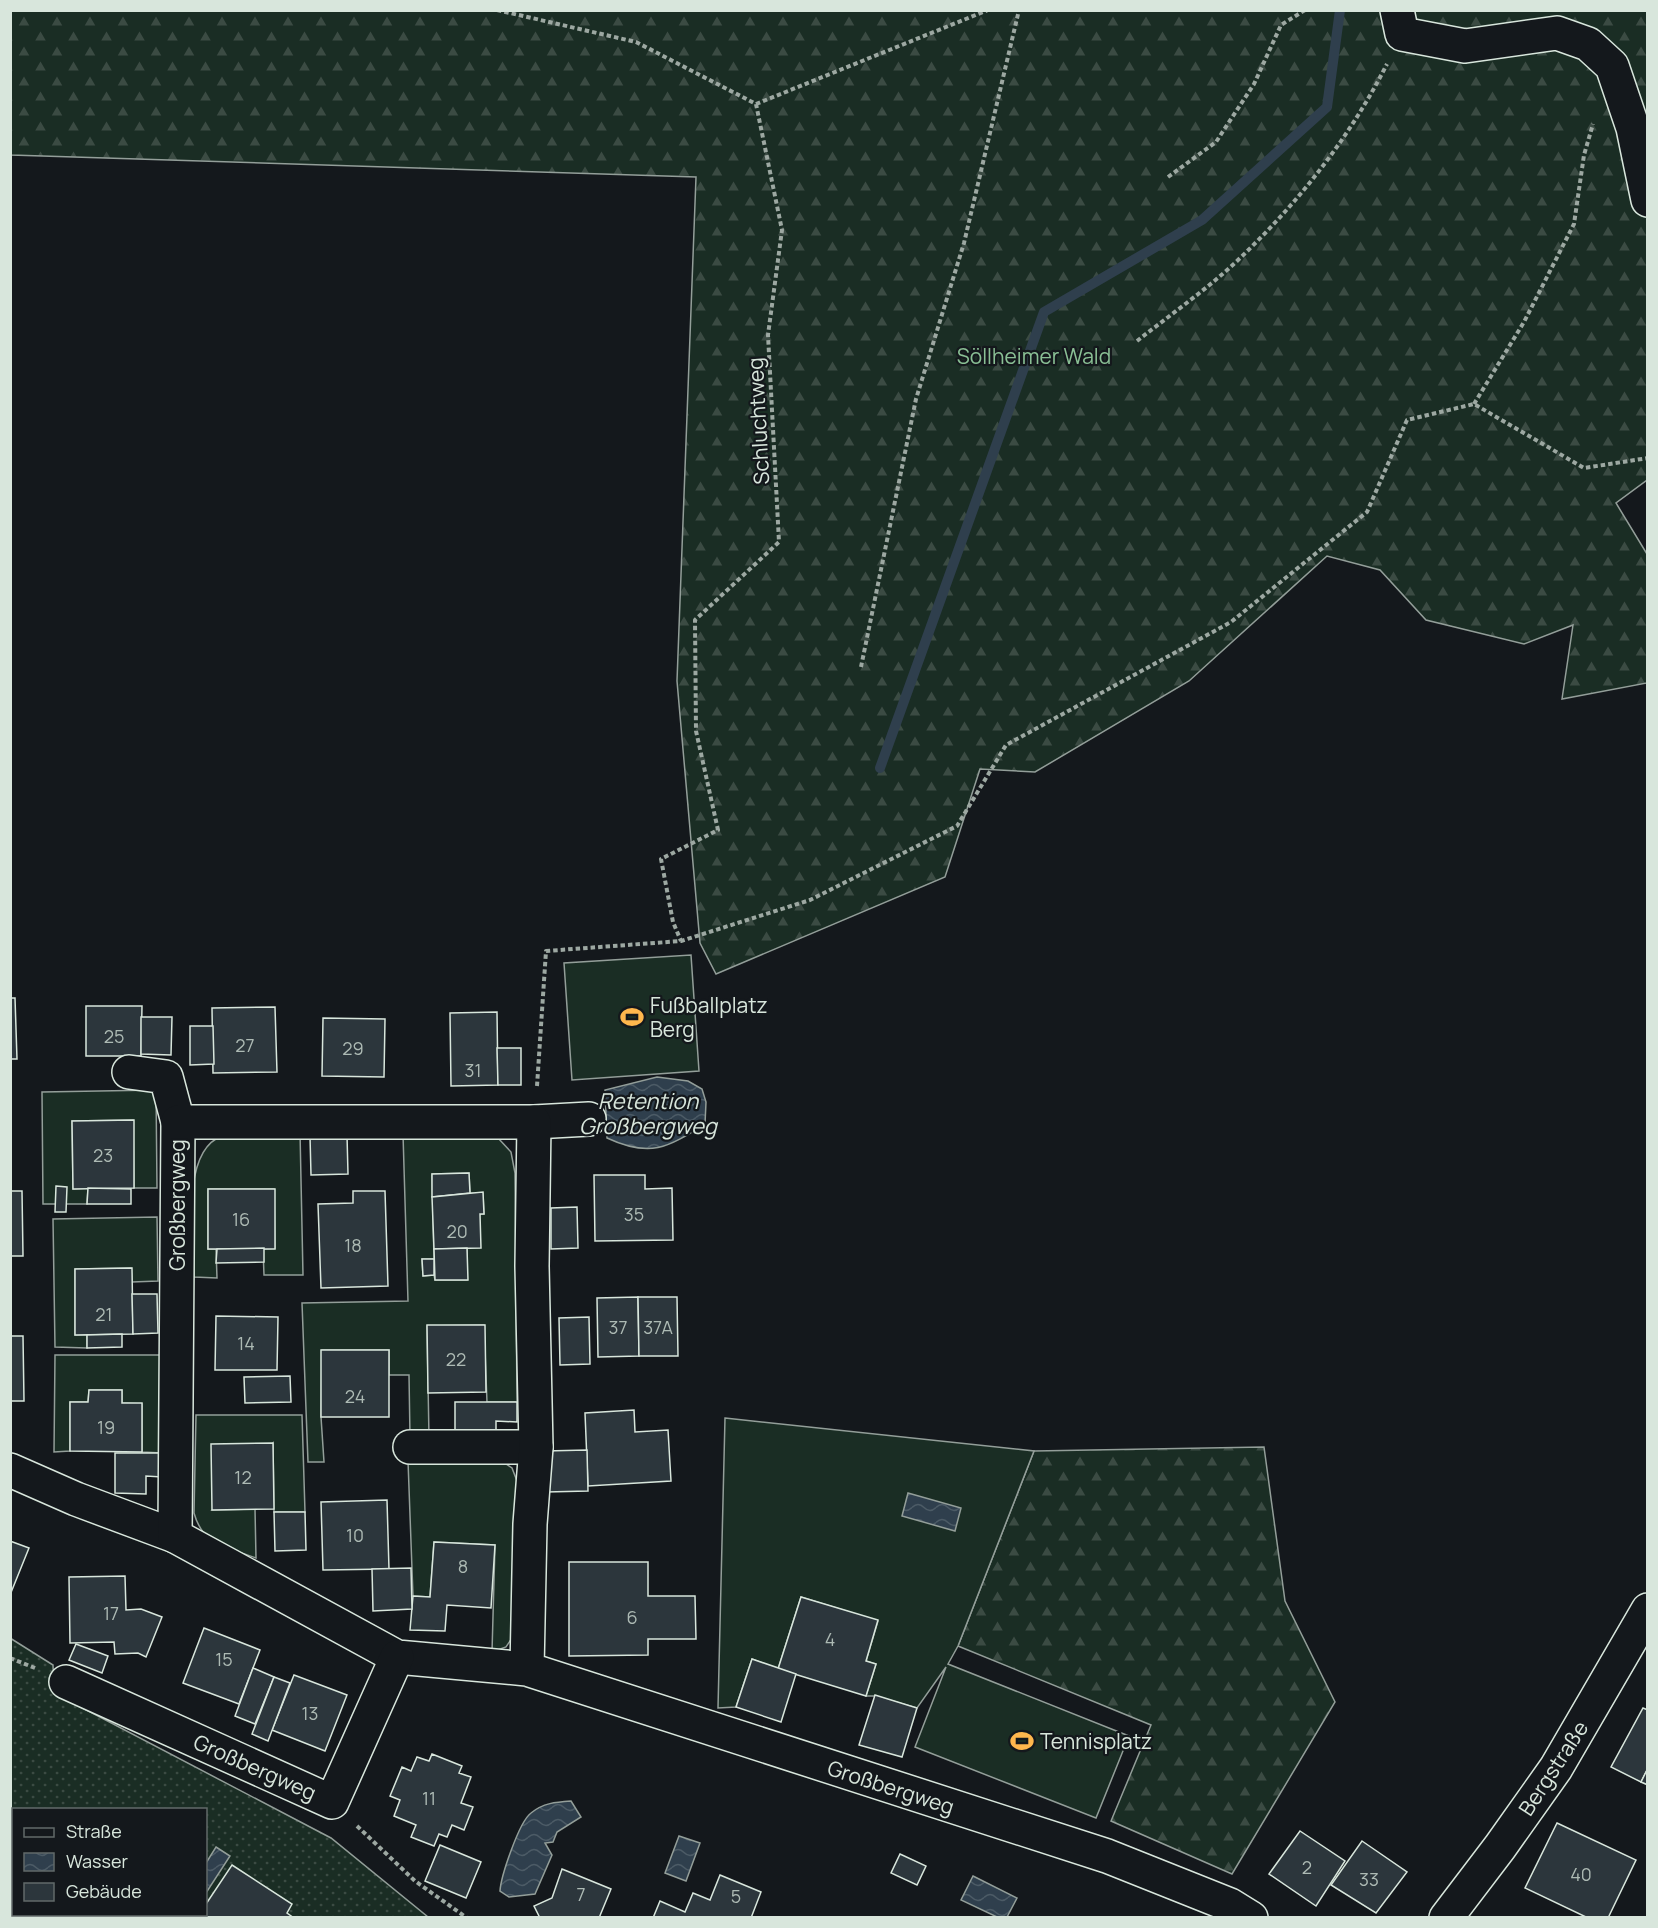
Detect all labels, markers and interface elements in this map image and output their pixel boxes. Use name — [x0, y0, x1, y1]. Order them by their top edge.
park label: Söllheimer Wald — [957, 342, 1111, 370]
street label: Schluchtweg — [741, 357, 775, 485]
place label: Fußballplatz Berg — [650, 991, 768, 1043]
sports icon: Fußballplatz Berg — [619, 1004, 645, 1030]
house number: 25 — [104, 1024, 124, 1048]
house number: 27 — [235, 1033, 255, 1057]
house number: 29 — [342, 1036, 364, 1060]
house number: 31 — [465, 1058, 481, 1082]
water label: Retention Großbergweg — [579, 1086, 719, 1141]
street label: Großbergweg — [163, 1139, 191, 1271]
house number: 23 — [93, 1143, 113, 1167]
house number: 35 — [624, 1202, 644, 1226]
house number: 16 — [232, 1207, 250, 1231]
house number: 20 — [446, 1219, 468, 1243]
house number: 18 — [344, 1233, 362, 1257]
house number: 21 — [95, 1302, 113, 1326]
house number: 37 — [609, 1315, 628, 1339]
house number: 37A — [643, 1315, 673, 1339]
house number: 14 — [237, 1331, 255, 1355]
house number: 22 — [446, 1347, 466, 1371]
house number: 24 — [345, 1384, 365, 1408]
house number: 19 — [97, 1415, 115, 1439]
house number: 12 — [234, 1465, 252, 1489]
house number: 10 — [346, 1523, 364, 1547]
house number: 8 — [458, 1554, 468, 1578]
house number: 17 — [103, 1601, 119, 1625]
house number: 6 — [626, 1605, 638, 1629]
house number: 4 — [825, 1627, 835, 1651]
house number: 15 — [215, 1647, 233, 1671]
house number: 13 — [302, 1701, 318, 1725]
street label: Bergstraße — [1512, 1715, 1594, 1821]
street label: Großbergweg — [189, 1727, 321, 1807]
place label: Tennisplatz — [1040, 1727, 1152, 1755]
sports icon: Tennisplatz — [1009, 1728, 1035, 1754]
street label: Großbergweg — [824, 1753, 958, 1821]
house number: 11 — [422, 1786, 436, 1810]
legend — [12, 1808, 207, 1916]
text: Straße — [66, 1819, 122, 1843]
text: Wasser — [66, 1849, 128, 1873]
house number: 2 — [1302, 1855, 1312, 1879]
house number: 40 — [1570, 1862, 1592, 1886]
house number: 33 — [1359, 1867, 1379, 1891]
text: Gebäude — [66, 1879, 142, 1903]
house number: 7 — [576, 1882, 586, 1906]
house number: 5 — [731, 1884, 741, 1908]

